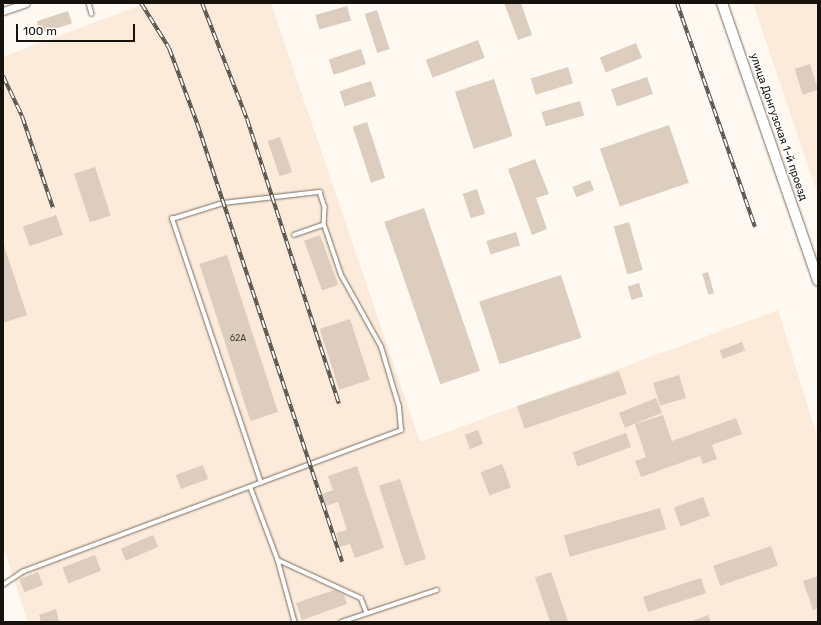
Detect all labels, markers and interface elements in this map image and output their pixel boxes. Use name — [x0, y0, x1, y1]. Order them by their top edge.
scale bar — [18, 16, 137, 42]
text: 100 m — [23, 24, 57, 38]
street label: улица Донгузская 1-й проезд — [746, 51, 810, 203]
house number: 62А — [230, 333, 246, 343]

